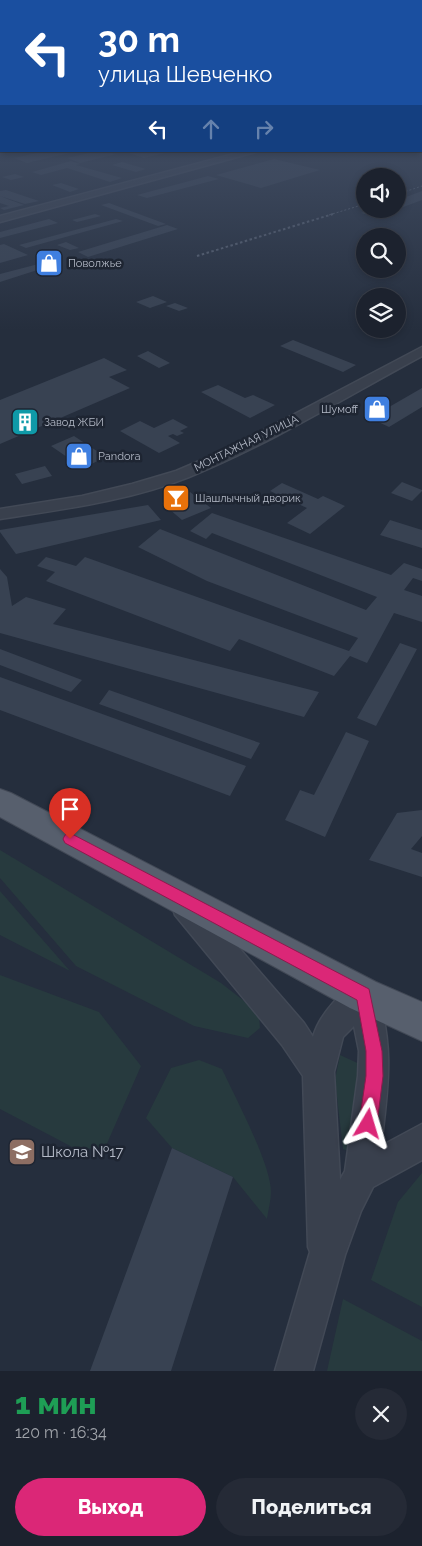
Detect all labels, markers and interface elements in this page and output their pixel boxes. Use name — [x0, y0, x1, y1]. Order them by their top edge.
text: 30 m — [98, 19, 180, 60]
icon: left — [15, 20, 80, 85]
text: улица Шевченко — [98, 61, 272, 87]
icon: left — [144, 115, 172, 143]
icon: ahead — [197, 115, 225, 143]
icon: right — [250, 115, 278, 143]
map controls — [356, 168, 406, 338]
button: sound — [356, 168, 406, 218]
button: search — [356, 228, 406, 278]
shop icon: Поволжье — [34, 248, 64, 278]
place label: Поволжье — [68, 257, 122, 270]
button: layers — [356, 288, 406, 338]
shop icon: Шумоff — [362, 394, 392, 424]
place label: Шумоff — [321, 403, 359, 416]
building icon: Завод ЖБИ — [10, 407, 40, 437]
street label: МОНТАЖНАЯ УЛИЦА — [192, 412, 301, 474]
place label: Завод ЖБИ — [44, 416, 104, 429]
shop icon: Pandora — [64, 441, 94, 471]
place label: Pandora — [98, 450, 140, 463]
bar icon: Шашлычный дворик — [161, 483, 191, 513]
place label: Шашлычный дворик — [195, 492, 301, 505]
pin — [49, 788, 91, 839]
icon: arrive — [56, 795, 84, 823]
position arrow — [341, 1097, 393, 1149]
school or university icon: Школа №17 — [7, 1137, 37, 1167]
place label: Школа №17 — [41, 1143, 124, 1161]
text: 1 мин — [15, 1386, 97, 1421]
button: close — [355, 1388, 407, 1440]
text: 120 m · 16:34 — [15, 1423, 107, 1442]
button: Выход — [15, 1478, 206, 1536]
button: Поделиться — [216, 1478, 407, 1536]

